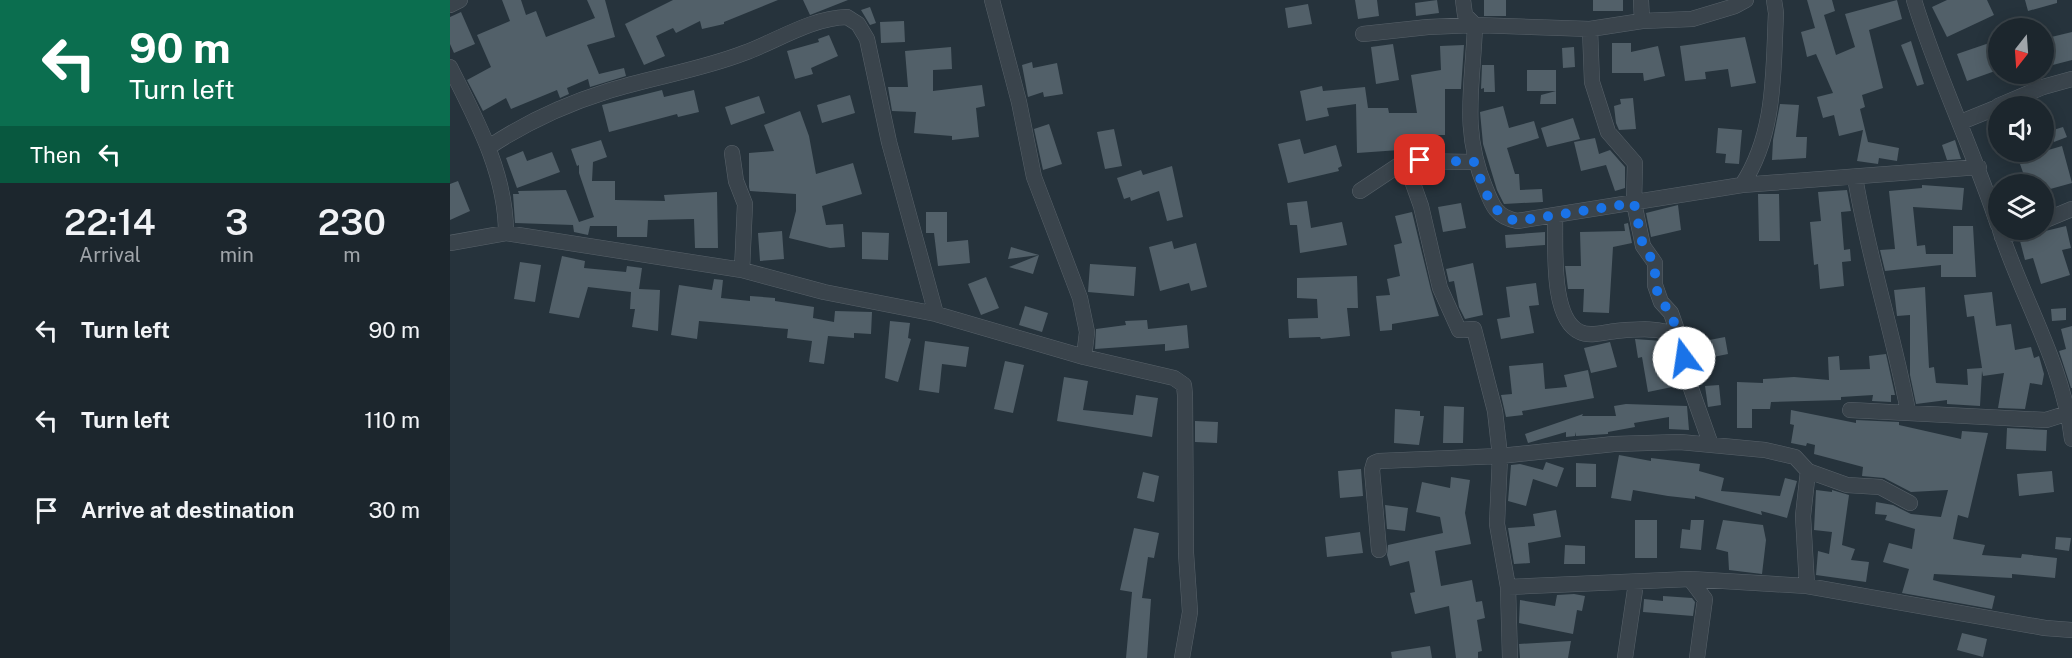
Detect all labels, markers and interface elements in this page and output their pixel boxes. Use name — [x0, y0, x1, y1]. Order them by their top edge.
north arrow — [1988, 18, 2054, 84]
map controls — [1988, 18, 2054, 240]
text: 90 m — [129, 23, 231, 72]
icon: left — [30, 24, 108, 102]
text: Turn left — [129, 73, 235, 105]
button: sound — [1988, 96, 2054, 162]
pin — [1394, 134, 1445, 185]
icon: left — [93, 138, 126, 171]
text: Then — [30, 142, 81, 168]
icon: arrive — [1403, 143, 1436, 176]
button: layers — [1988, 174, 2054, 240]
text: 22:14 — [64, 201, 156, 243]
text: 3 — [225, 201, 248, 243]
text: 230 — [318, 201, 386, 243]
text: Arrival — [79, 243, 141, 267]
text: min — [220, 243, 254, 267]
text: m — [343, 243, 361, 267]
icon: left — [30, 314, 63, 347]
text: Turn left — [81, 317, 170, 343]
text: 90 m — [369, 317, 420, 343]
position arrow — [1652, 326, 1716, 390]
icon: left — [30, 404, 63, 437]
text: Turn left — [81, 407, 170, 433]
text: 110 m — [364, 407, 420, 433]
icon: arrive — [30, 494, 63, 527]
text: Arrive at destination — [81, 497, 294, 523]
text: 30 m — [368, 497, 420, 523]

